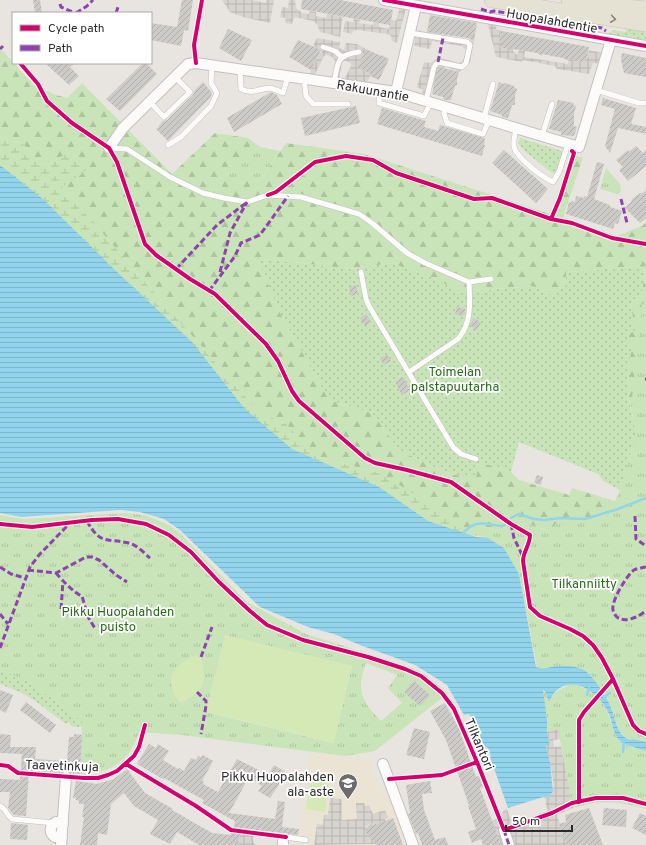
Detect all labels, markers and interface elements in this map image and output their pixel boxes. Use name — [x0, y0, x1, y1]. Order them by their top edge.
street label: Huopalahdentie — [505, 6, 598, 38]
legend — [12, 12, 152, 64]
one-way arrow — [610, 14, 616, 23]
text: Cycle path — [48, 21, 105, 37]
text: Path — [48, 41, 73, 57]
street label: Rakuunantie — [335, 78, 410, 106]
park label: Toimelan palstapuutarha — [411, 365, 499, 396]
park label: Tilkanniitty — [551, 577, 617, 593]
park label: Pikku Huopalahden puisto — [62, 605, 174, 636]
street label: Tilkantori — [460, 716, 496, 773]
street label: Taavetinkuja — [25, 758, 99, 776]
place label: Pikku Huopalahden ala-aste — [221, 770, 334, 801]
school or university icon: Pikku Huopalahden ala-aste — [337, 772, 359, 800]
scale bar — [506, 807, 572, 833]
text: 50 m — [512, 814, 540, 830]

